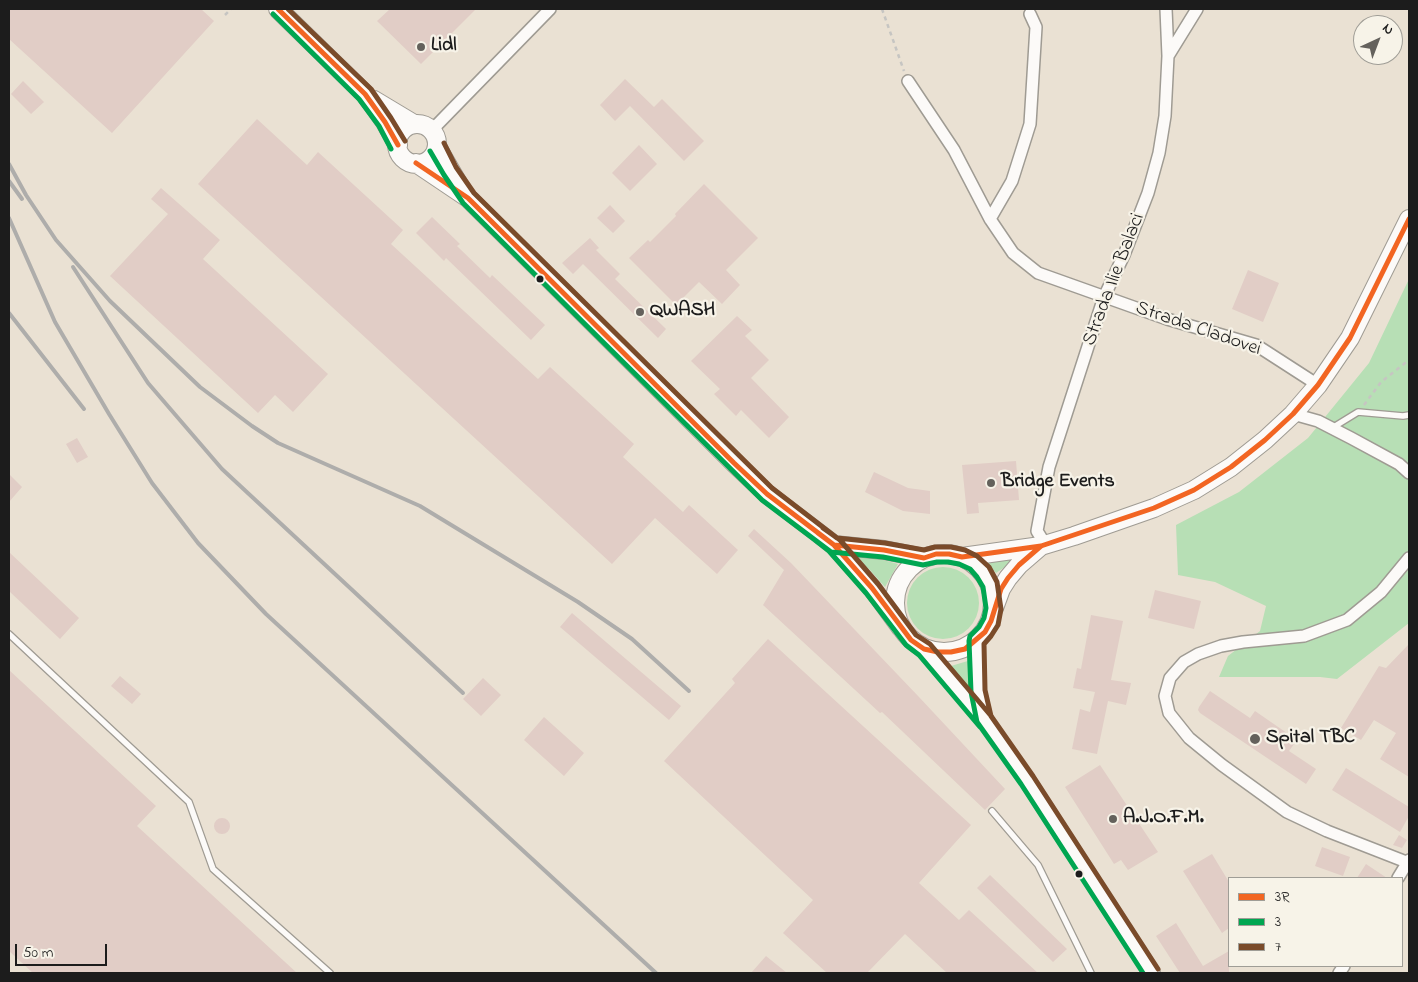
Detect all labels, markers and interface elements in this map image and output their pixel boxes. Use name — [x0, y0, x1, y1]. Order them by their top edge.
north arrow — [1353, 15, 1403, 65]
text: N — [1377, 18, 1399, 40]
place label: Lidl — [431, 35, 457, 59]
marker: Lidl — [415, 41, 427, 53]
street label: Strada Ilie Balaci — [1079, 210, 1151, 350]
unlabelled marker — [535, 274, 545, 284]
street label: Strada Cladovei — [1132, 297, 1264, 363]
place label: QWASH — [650, 300, 715, 324]
marker: QWASH — [634, 306, 646, 318]
place label: Bridge Events — [1001, 471, 1115, 495]
marker: Bridge Events — [985, 477, 997, 489]
place label: Spital TBC — [1266, 727, 1355, 751]
marker: Spital TBC — [1248, 732, 1262, 746]
place label: A.J.O.F.M. — [1123, 807, 1204, 831]
marker: A.J.O.F.M. — [1107, 813, 1119, 825]
unlabelled marker — [1074, 869, 1084, 879]
legend — [1228, 877, 1403, 967]
text: 3R — [1275, 886, 1290, 908]
text: 3 — [1275, 911, 1281, 933]
scale bar — [18, 934, 110, 966]
text: 7 — [1275, 936, 1281, 958]
text: 50 m — [23, 942, 53, 964]

